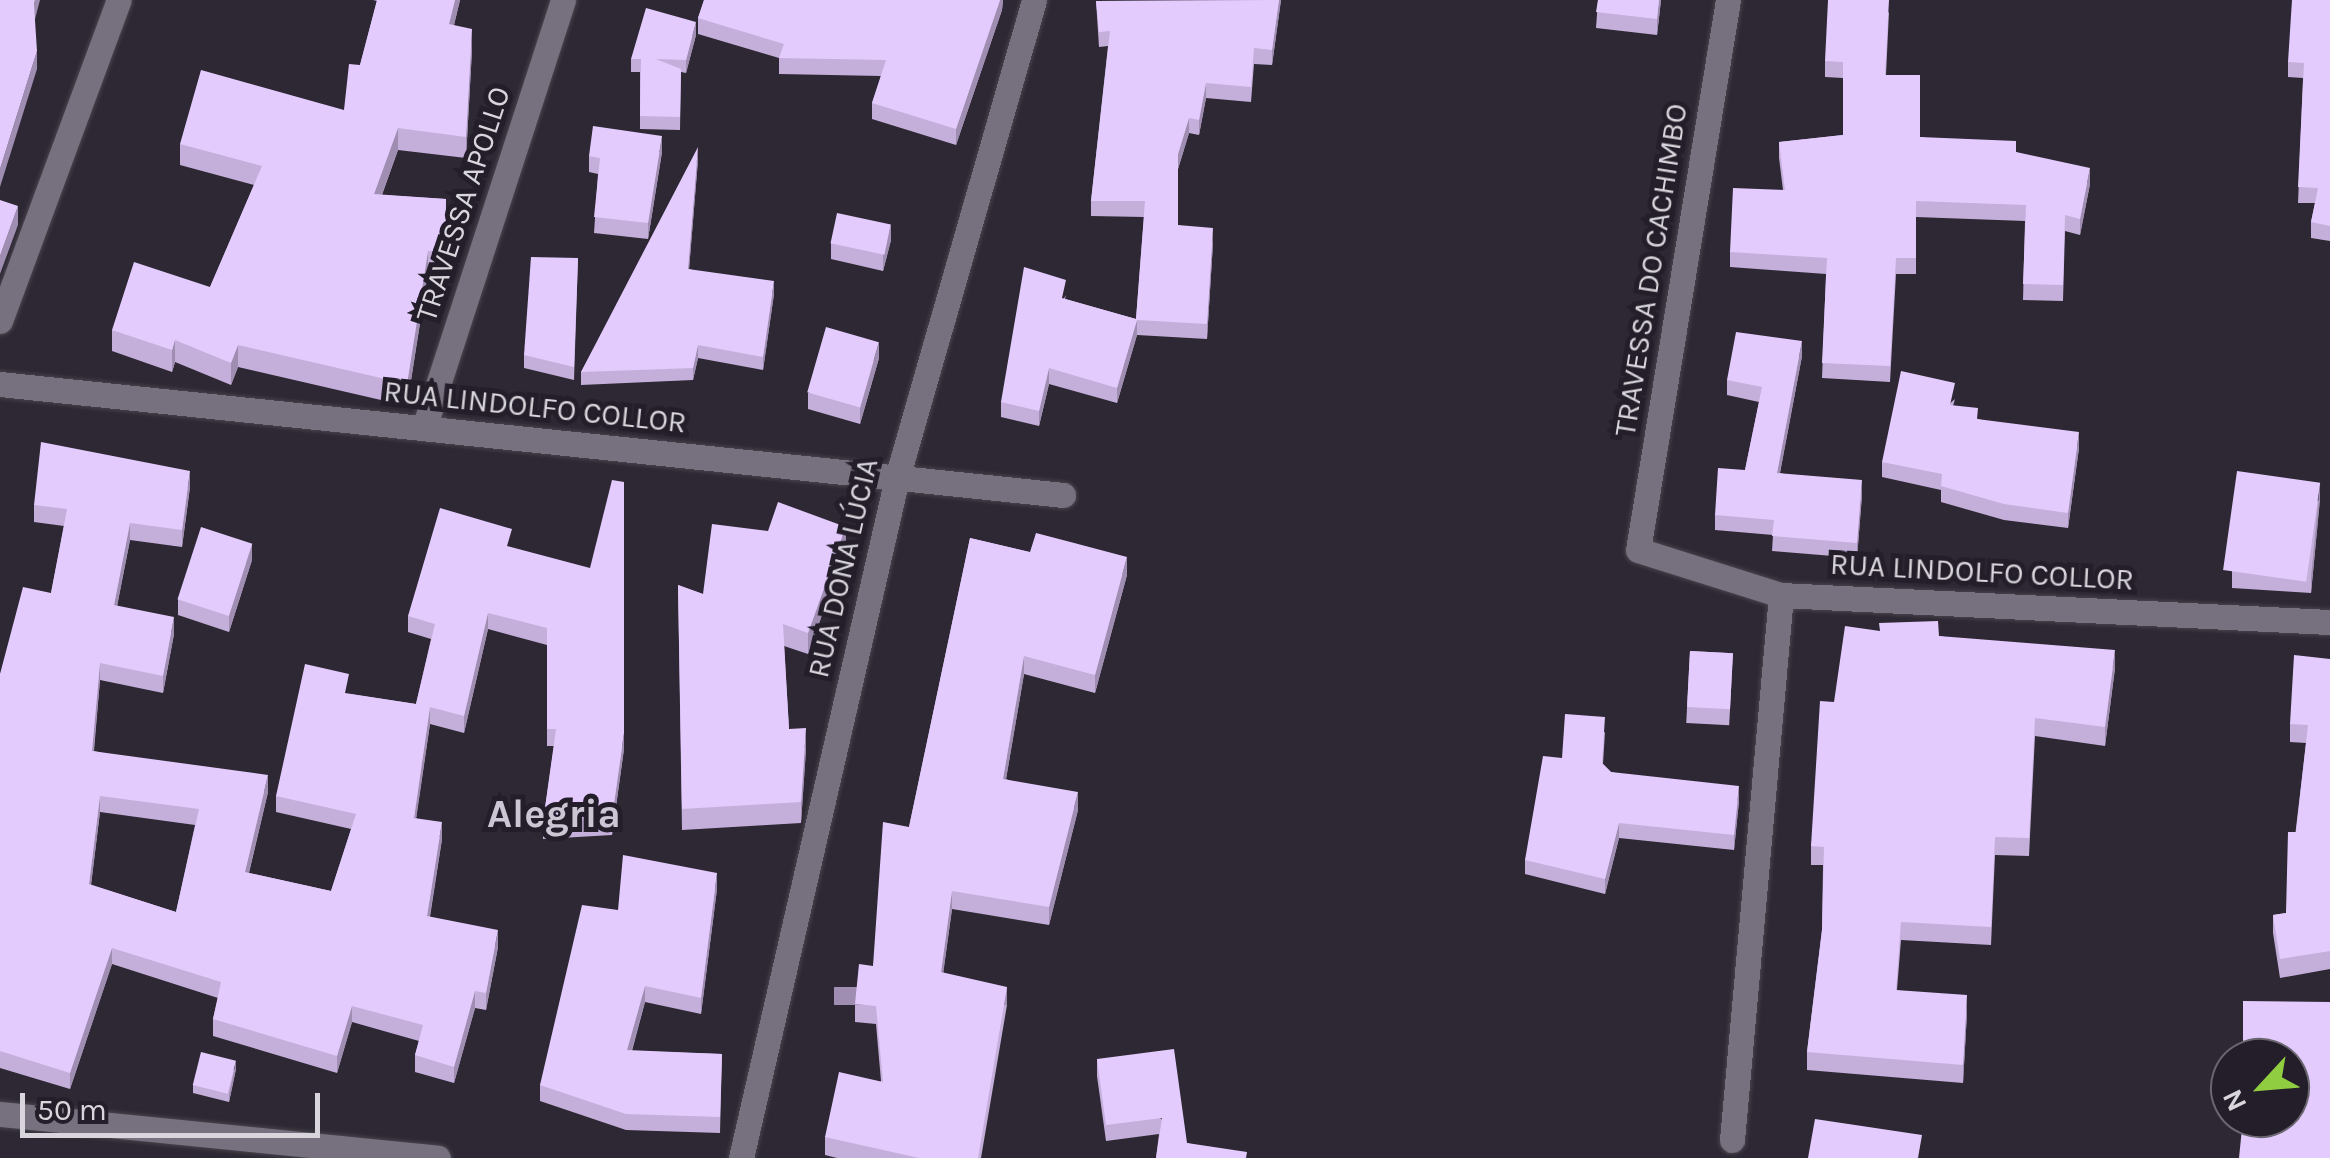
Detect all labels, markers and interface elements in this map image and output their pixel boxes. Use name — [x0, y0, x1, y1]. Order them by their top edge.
street label: TRAVESSA APOLLO — [408, 82, 518, 326]
street label: TRAVESSA DO CACHIMBO — [1607, 101, 1695, 439]
street label: RUA LINDOLFO COLLOR — [382, 373, 688, 441]
street label: RUA DONA LÚCIA — [800, 455, 886, 681]
street label: RUA LINDOLFO COLLOR — [1829, 546, 2135, 598]
district label: Alegria — [487, 790, 621, 838]
north arrow — [2210, 1038, 2310, 1138]
scale bar — [25, 1073, 325, 1135]
text: N — [2215, 1084, 2254, 1117]
text: 50 m — [37, 1092, 107, 1128]

